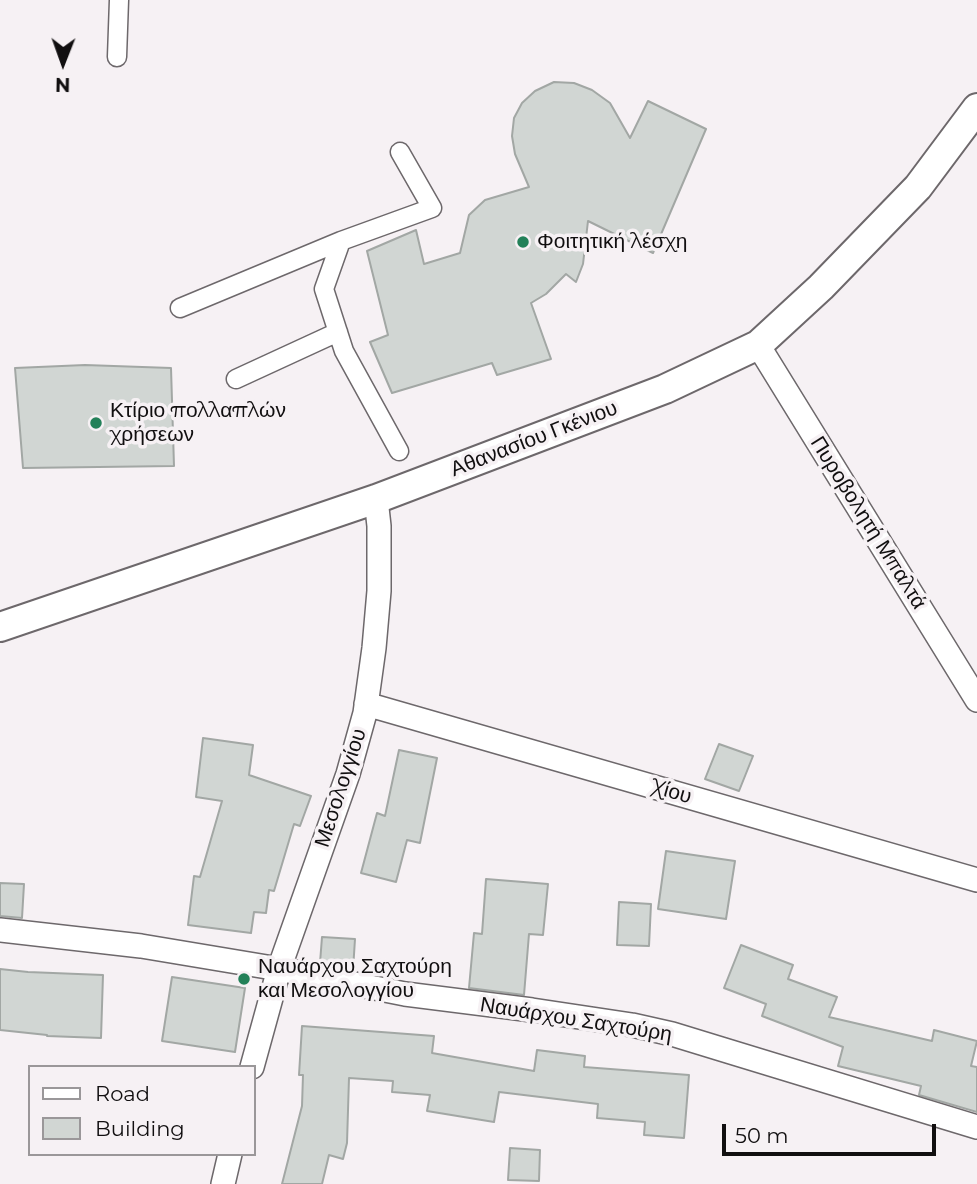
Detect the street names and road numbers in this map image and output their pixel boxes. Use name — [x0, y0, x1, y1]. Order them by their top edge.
street label: Αθανασίου Γκένιου — [447, 396, 621, 482]
street label: Πυροβολητή Μπαλτά — [805, 432, 931, 614]
street label: Μεσολογγίου — [310, 725, 372, 851]
street label: Χίου — [649, 774, 695, 810]
street label: Ναυάρχου Σαχτούρη — [478, 992, 674, 1048]

